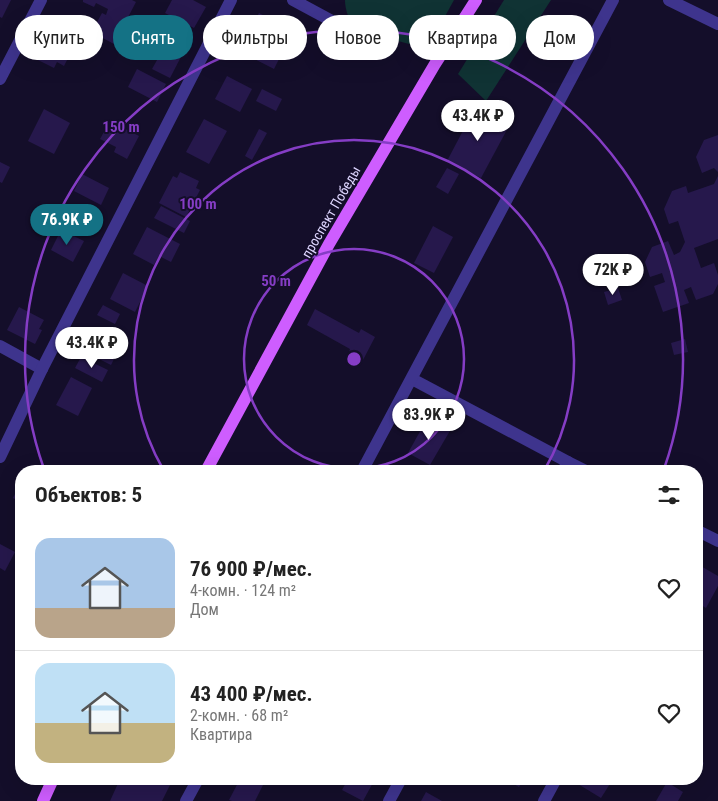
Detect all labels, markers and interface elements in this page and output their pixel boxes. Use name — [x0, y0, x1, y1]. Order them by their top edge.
chip: Купить — [15, 15, 103, 60]
chip: Снять — [113, 15, 193, 60]
chip: Фильтры — [203, 15, 307, 60]
chip: Новое — [317, 15, 399, 60]
chip: Квартира — [409, 15, 516, 60]
chip: Дом — [526, 15, 594, 60]
pin: 43.4K ₽ — [432, 100, 524, 142]
text: 43.4K ₽ — [452, 106, 504, 125]
text: 150 m — [102, 118, 140, 136]
street label: проспект Победы — [298, 163, 364, 261]
text: 100 m — [179, 195, 217, 213]
pin: 76.9K ₽ — [21, 204, 113, 246]
text: 76.9K ₽ — [41, 210, 93, 229]
pin: 72K ₽ — [578, 254, 648, 296]
text: 72K ₽ — [594, 260, 632, 279]
text: 50 m — [261, 272, 291, 290]
pin: 43.4K ₽ — [46, 326, 138, 369]
text: 43.4K ₽ — [66, 333, 118, 352]
centre of rings — [345, 350, 363, 368]
pin: 83.9K ₽ — [383, 398, 475, 441]
text: 83.9K ₽ — [403, 405, 455, 424]
icon: filters — [655, 481, 683, 509]
text: Объектов: 5 — [35, 483, 142, 507]
text: 76 900 ₽/мес. — [190, 557, 313, 581]
icon: home — [75, 558, 135, 618]
icon: heart — [655, 574, 683, 602]
text: 4-комн. · 124 m² — [190, 581, 296, 600]
text: Дом — [190, 600, 219, 619]
text: 43 400 ₽/мес. — [190, 682, 313, 706]
icon: home — [75, 683, 135, 743]
icon: heart — [655, 699, 683, 727]
text: 2-комн. · 68 m² — [190, 706, 288, 725]
text: Квартира — [190, 725, 252, 744]

